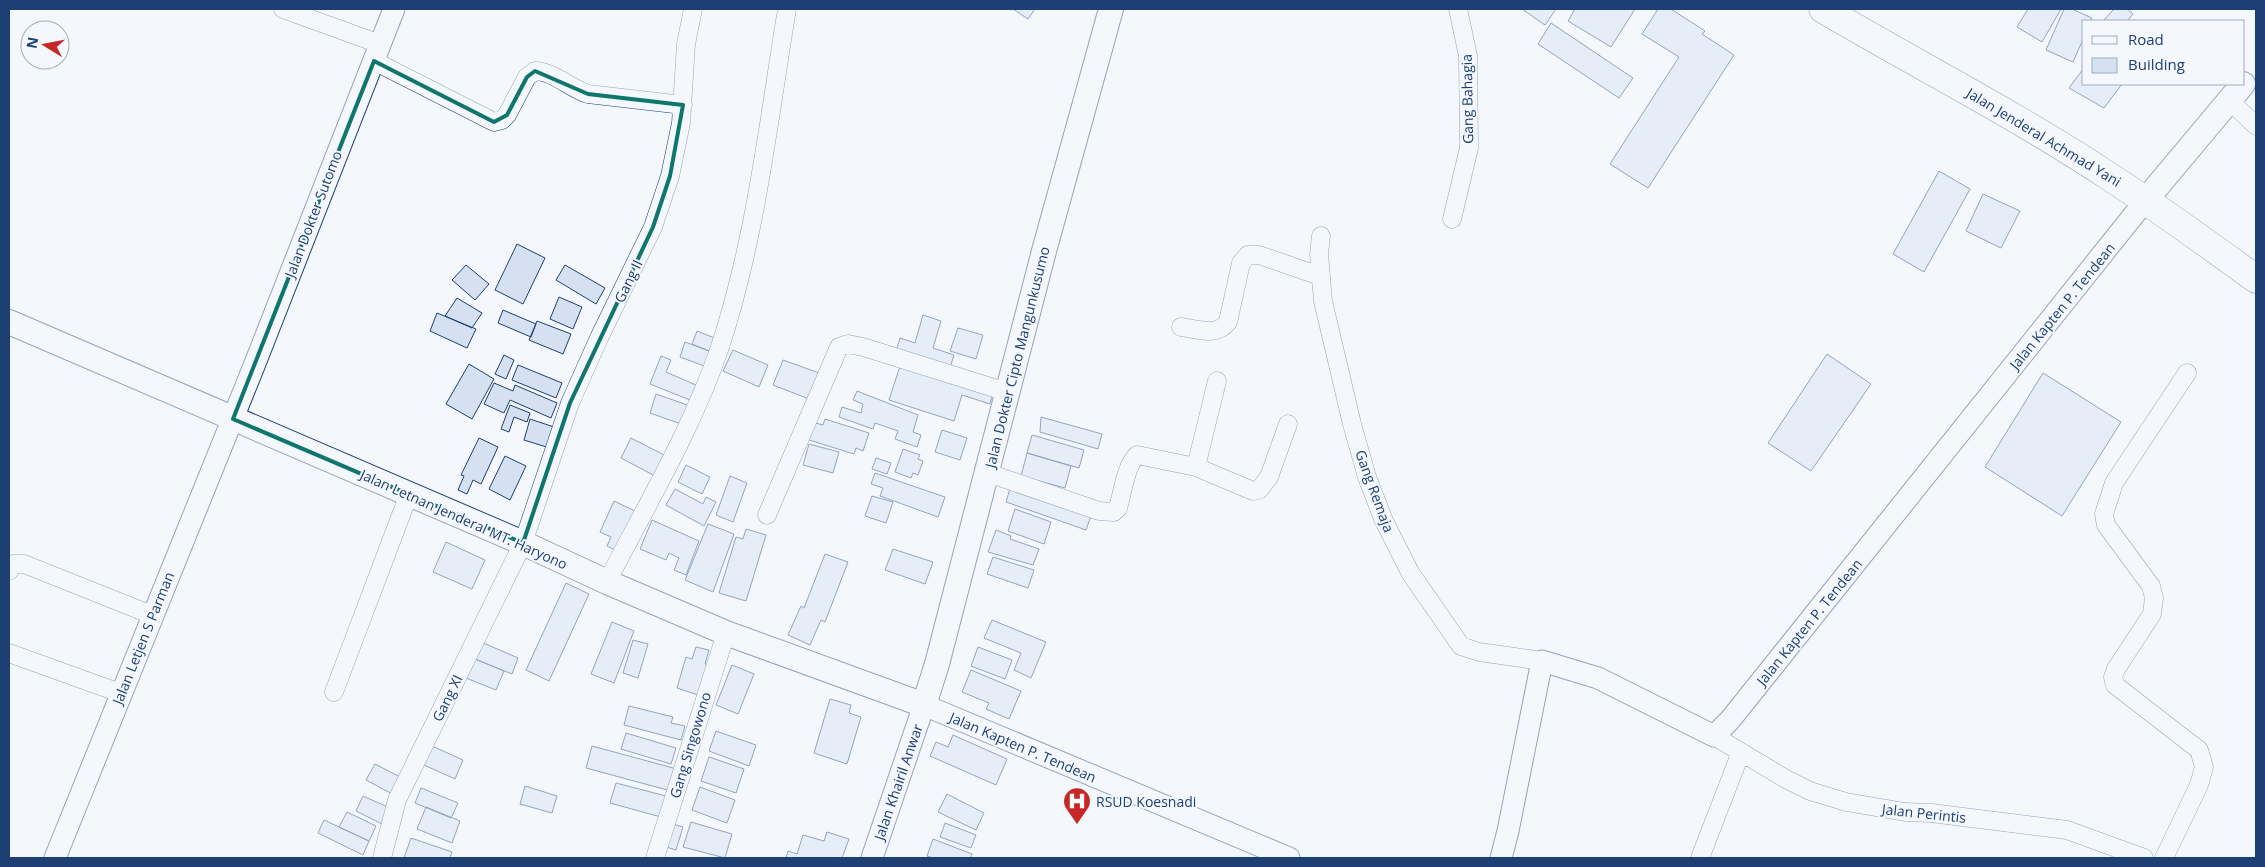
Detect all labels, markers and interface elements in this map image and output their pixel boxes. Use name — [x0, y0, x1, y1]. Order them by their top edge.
north arrow — [20, 20, 70, 70]
legend — [2082, 20, 2245, 85]
text: Road — [2128, 29, 2164, 49]
text: N — [21, 35, 42, 50]
street label: Gang Bahagia — [1457, 54, 1477, 144]
text: Building — [2128, 54, 2185, 74]
street label: Jalan Jenderal Achmad Yani — [1961, 82, 2125, 191]
street label: Jalan Dokter Sutomo — [279, 148, 346, 282]
street label: Jalan Kapten P. Tendean — [2004, 239, 2119, 375]
street label: Jalan Dokter Cipto Mangunkusumo — [980, 244, 1054, 472]
street label: Gang II — [609, 256, 647, 306]
street label: Gang Remaja — [1351, 447, 1399, 535]
street label: Jalan Letnan Jenderal MT. Haryono — [356, 464, 571, 573]
street label: Jalan Kapten P. Tendean — [1751, 555, 1866, 691]
street label: Jalan Letjen S Parman — [107, 569, 178, 709]
street label: Gang XI — [428, 671, 466, 725]
street label: Gang Singowono — [665, 690, 715, 800]
street label: Jalan Kapten P. Tendean — [945, 707, 1099, 787]
street label: Jalan Khairil Anwar — [869, 721, 927, 845]
hospital icon: RSUD Koesnadi — [1062, 786, 1092, 825]
place label: RSUD Koesnadi — [1096, 792, 1196, 811]
street label: Jalan Perintis — [1879, 799, 1967, 827]

